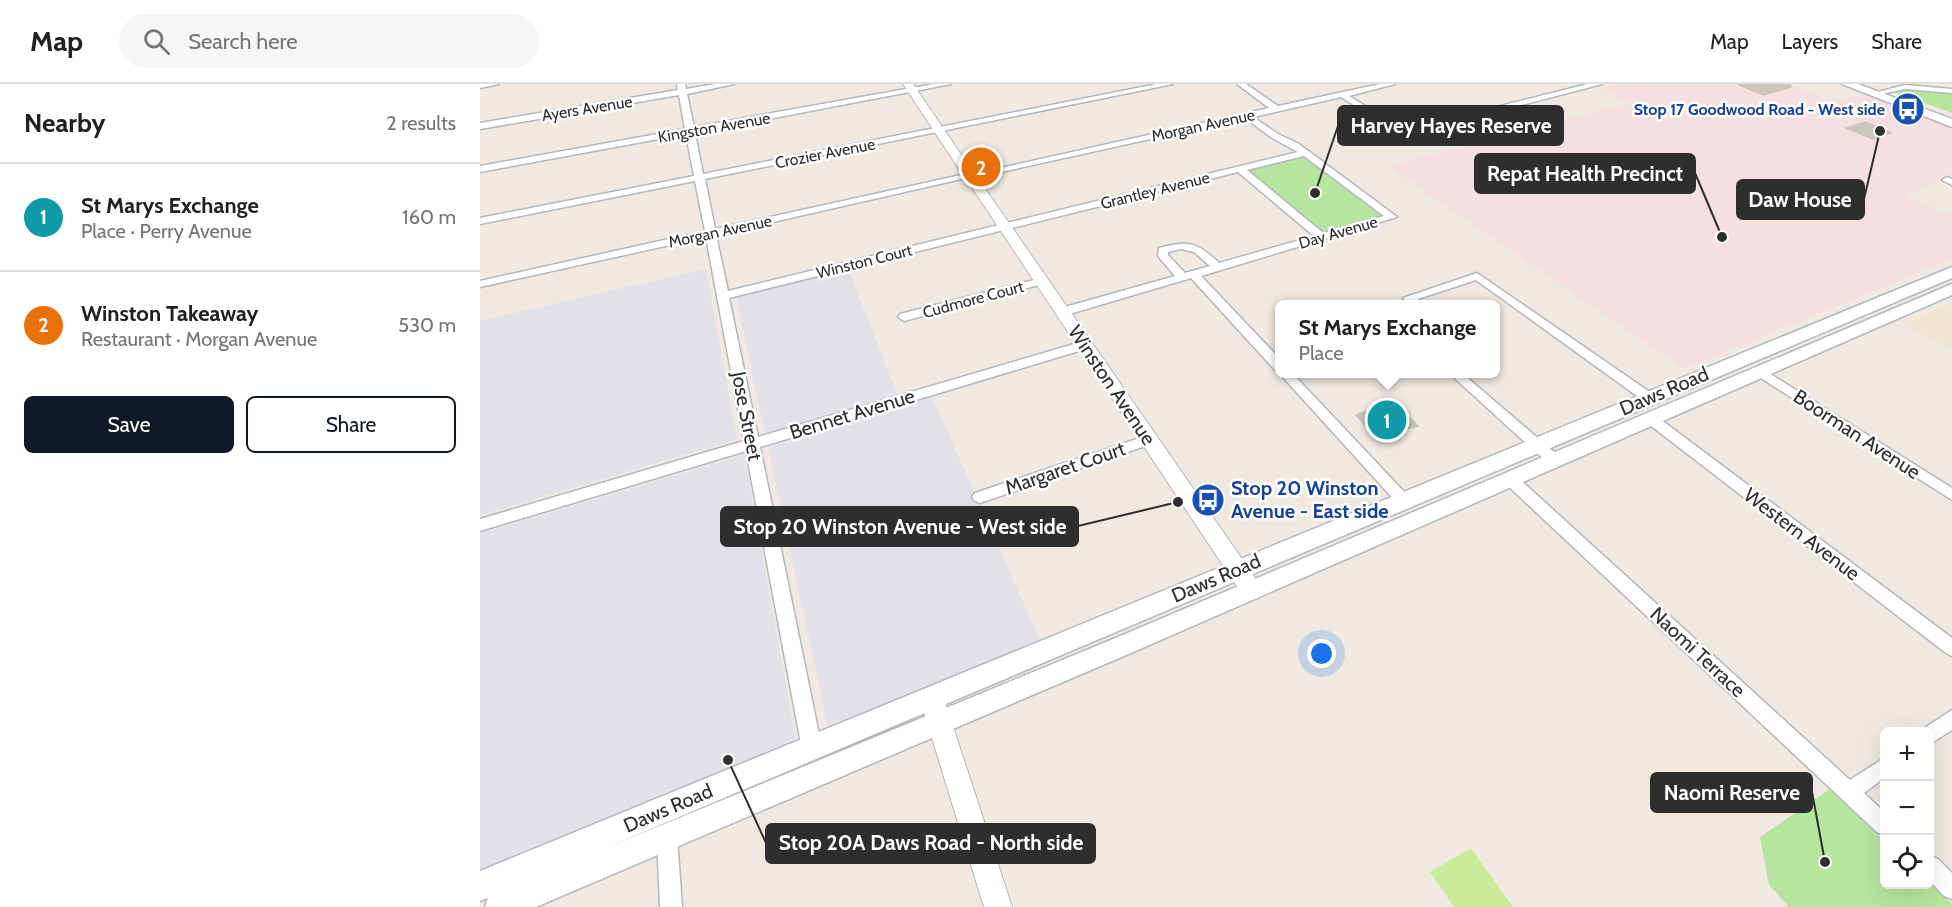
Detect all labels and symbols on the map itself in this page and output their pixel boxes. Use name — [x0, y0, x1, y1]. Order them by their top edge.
bus stop icon: Stop 17 Goodwood Road - West side — [1890, 91, 1926, 127]
street label: Ayers Avenue — [540, 92, 634, 125]
place label: Stop 17 Goodwood Road - West side — [1634, 100, 1885, 119]
street label: Morgan Avenue — [1150, 105, 1257, 146]
callout: Harvey Hayes Reserve — [1338, 106, 1563, 145]
street label: Kingston Avenue — [656, 108, 772, 147]
text: Harvey Hayes Reserve — [1350, 113, 1552, 138]
street label: Crozier Avenue — [773, 134, 877, 173]
pin: 2 — [962, 144, 1000, 190]
callout: Repat Health Precinct — [1475, 154, 1695, 193]
text: Repat Health Precinct — [1487, 161, 1683, 186]
street label: Grantley Avenue — [1099, 168, 1212, 213]
callout: Daw House — [1737, 180, 1864, 219]
text: Daw House — [1748, 187, 1852, 212]
street label: Morgan Avenue — [667, 211, 774, 252]
street label: Day Avenue — [1296, 212, 1380, 253]
street label: Winston Court — [814, 240, 915, 283]
street label: Cudmore Court — [921, 277, 1026, 322]
street label: Winston Avenue — [1063, 321, 1161, 449]
street label: Daws Road — [1616, 362, 1712, 420]
street label: Jose Street — [726, 368, 767, 463]
street label: Bennet Avenue — [787, 384, 917, 444]
street label: Boorman Avenue — [1789, 384, 1925, 484]
pin: 1 — [1368, 398, 1406, 442]
street label: Margaret Court — [1002, 436, 1129, 500]
place label: Stop 20 Winston Avenue - East side — [1231, 476, 1389, 523]
bus stop icon: Stop 20 Winston Avenue - East side — [1190, 482, 1226, 518]
street label: Western Avenue — [1739, 483, 1865, 585]
callout: Stop 20 Winston Avenue - West side — [721, 507, 1078, 546]
text: Stop 20 Winston Avenue - West side — [733, 514, 1067, 539]
street label: Daws Road — [1168, 549, 1264, 607]
street label: Naomi Terrace — [1645, 602, 1751, 702]
your location — [1307, 639, 1336, 668]
callout: Naomi Reserve — [1651, 773, 1812, 812]
street label: Daws Road — [620, 779, 716, 837]
text: Naomi Reserve — [1664, 780, 1800, 805]
callout: Stop 20A Daws Road - North side — [766, 824, 1095, 863]
text: Stop 20A Daws Road - North side — [779, 830, 1083, 855]

